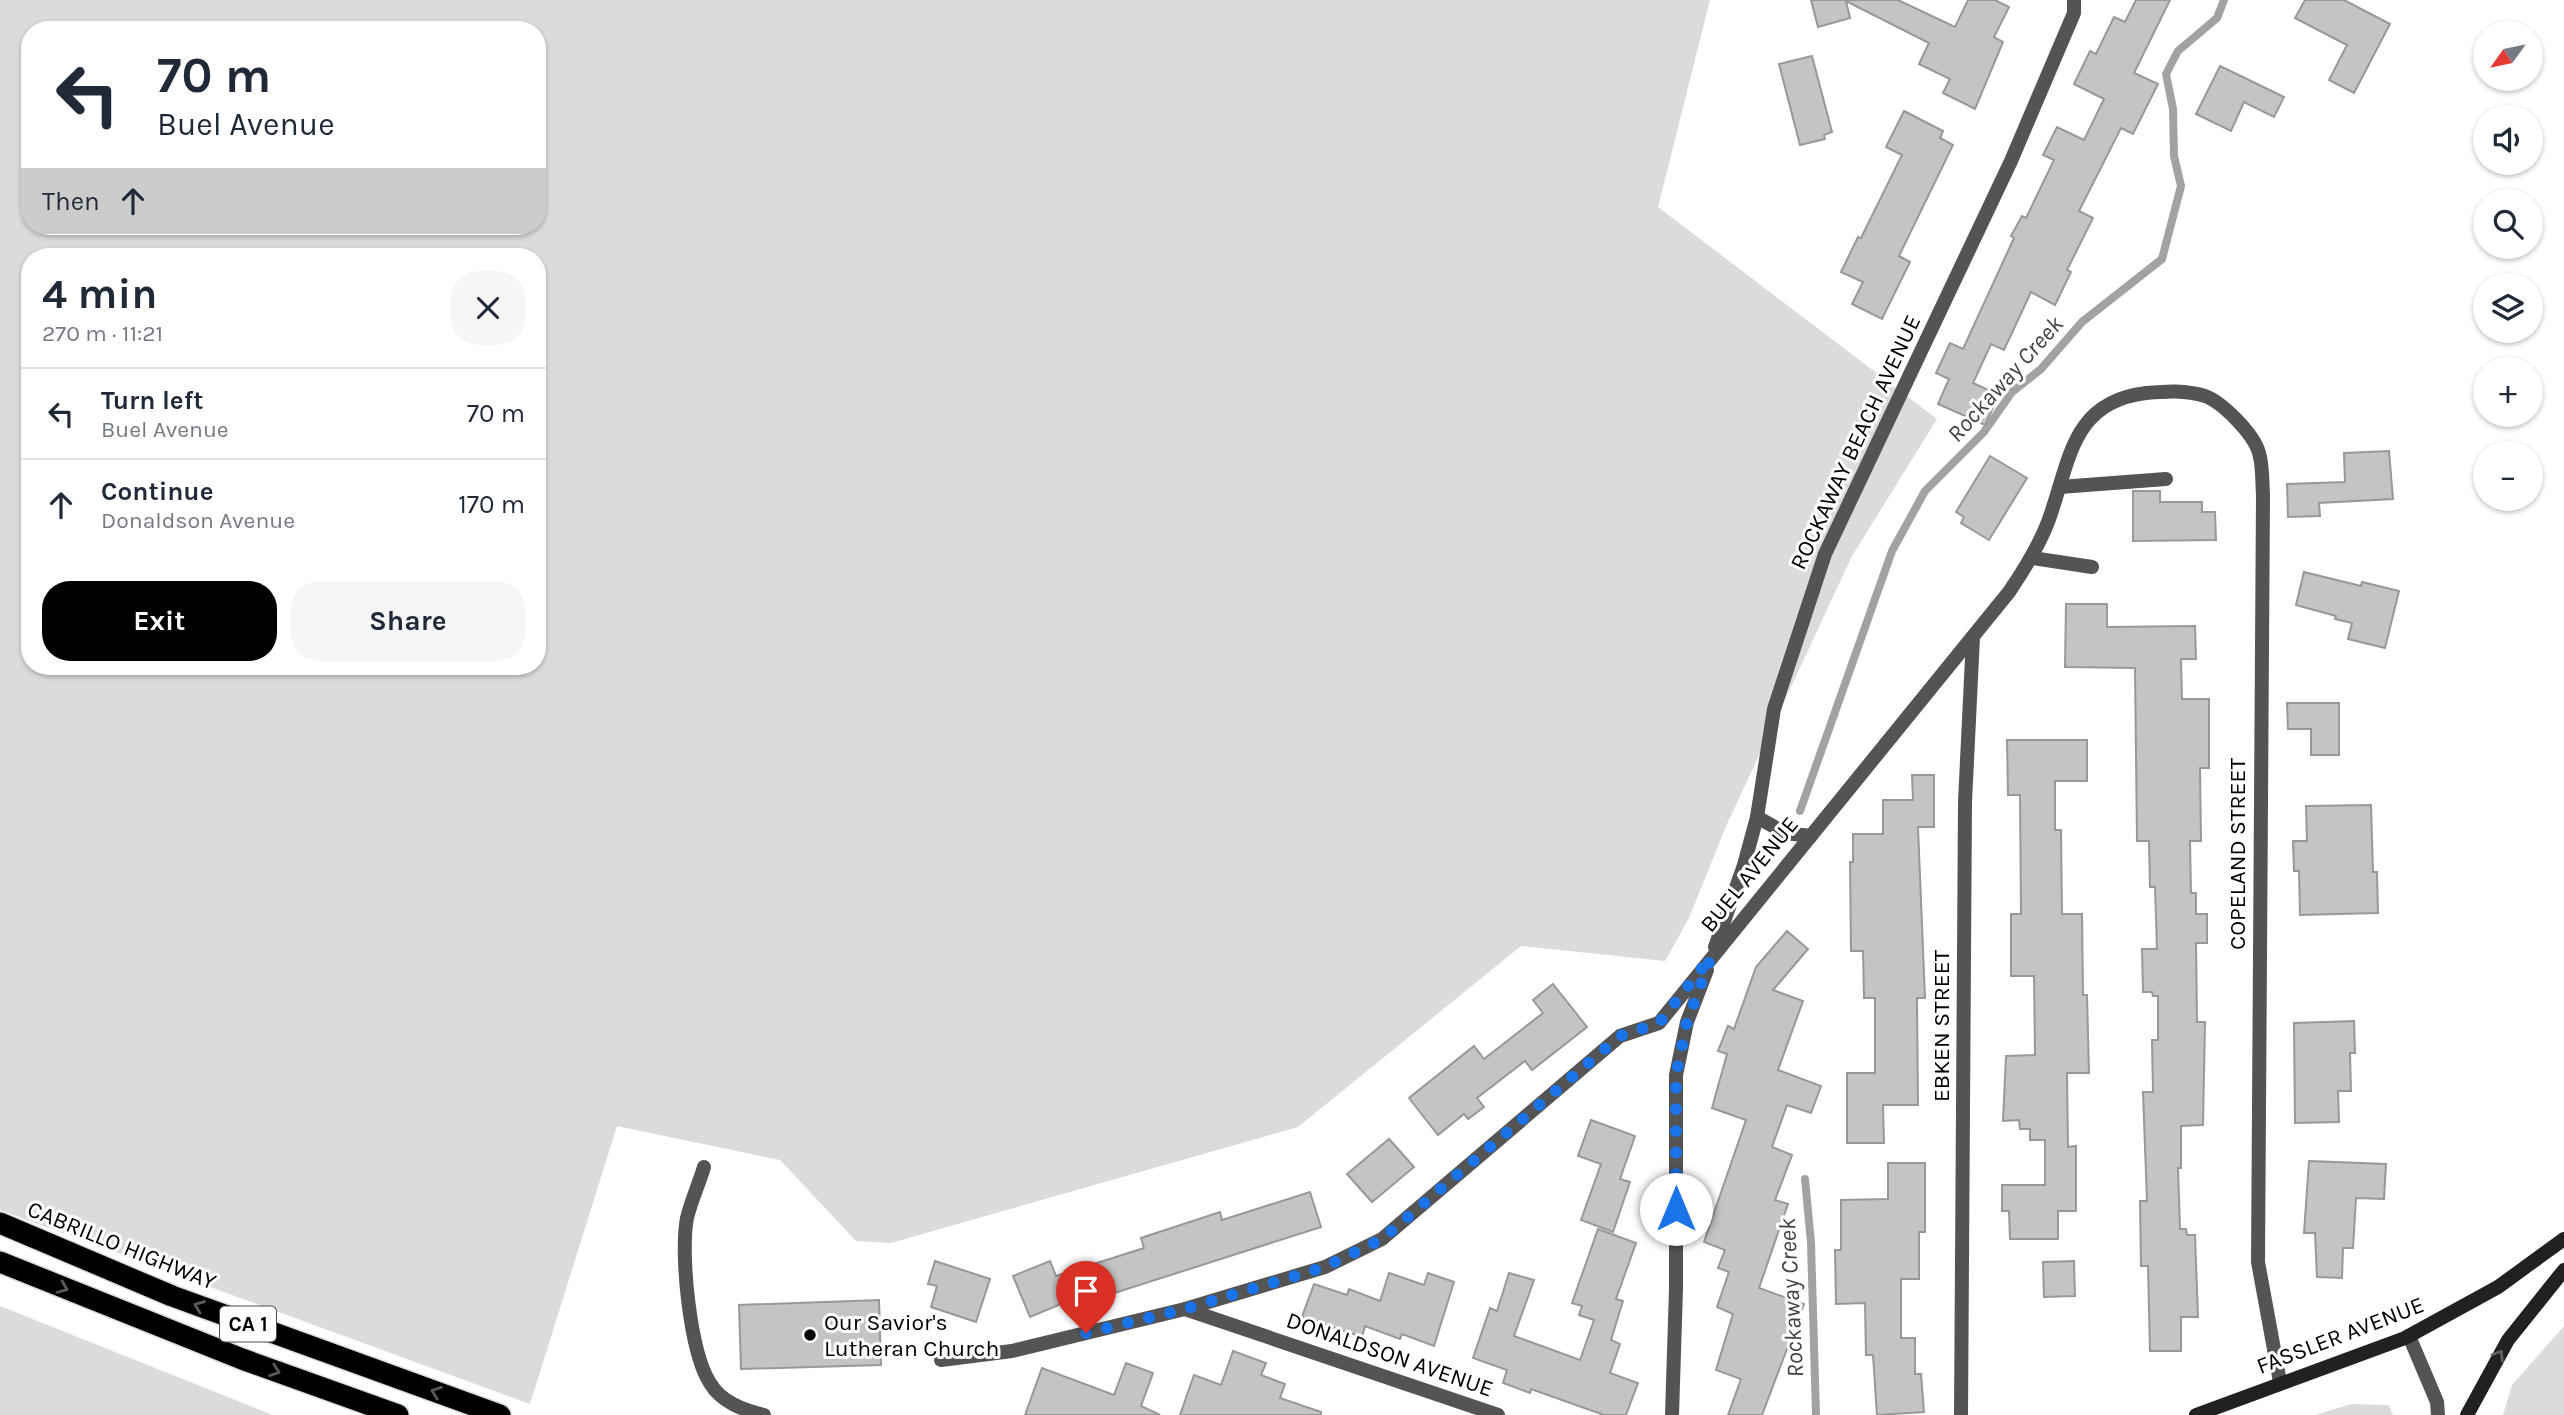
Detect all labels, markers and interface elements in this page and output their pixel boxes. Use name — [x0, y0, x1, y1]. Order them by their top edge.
north arrow — [2473, 21, 2543, 91]
map controls — [2473, 21, 2543, 511]
text: 70 m — [157, 47, 271, 104]
icon: left — [42, 49, 133, 140]
button: sound — [2473, 105, 2543, 175]
text: Buel Avenue — [157, 106, 335, 143]
icon: ahead — [114, 182, 152, 220]
text: Then — [42, 186, 100, 217]
button: search — [2473, 189, 2543, 259]
text: 4 min — [42, 269, 157, 319]
button: close — [451, 271, 525, 345]
button: layers — [2473, 273, 2543, 343]
water label: Rockaway Creek — [1941, 310, 2069, 448]
street label: ROCKAWAY BEACH AVENUE — [1785, 311, 1926, 574]
text: 270 m · 11:21 — [42, 320, 163, 347]
button: + — [2473, 357, 2543, 427]
text: Turn left — [101, 385, 203, 416]
icon: left — [42, 395, 80, 433]
text: 70 m — [467, 398, 525, 429]
text: Buel Avenue — [101, 416, 229, 443]
button: − — [2473, 441, 2543, 511]
text: Continue — [101, 476, 213, 507]
icon: ahead — [42, 486, 80, 524]
text: 170 m — [458, 489, 525, 520]
text: Donaldson Avenue — [101, 507, 295, 534]
button: Exit — [42, 581, 277, 661]
button: Share — [291, 581, 525, 661]
street label: COPELAND STREET — [2224, 758, 2251, 950]
street label: BUEL AVENUE — [1695, 811, 1804, 937]
street label: EBKEN STREET — [1928, 949, 1955, 1102]
position arrow — [1639, 1172, 1713, 1246]
street label: CABRILLO HIGHWAY — [24, 1195, 220, 1296]
water label: Rockaway Creek — [1773, 1217, 1809, 1378]
pin — [1056, 1261, 1116, 1333]
icon: arrive — [1067, 1272, 1105, 1310]
one-way arrow — [56, 1280, 68, 1294]
street label: FASSLER AVENUE — [2253, 1291, 2428, 1380]
one-way arrow — [193, 1300, 205, 1314]
road number: CA 1 — [220, 1306, 276, 1342]
street label: DONALDSON AVENUE — [1283, 1306, 1497, 1403]
place label: Our Savior's Lutheran Church — [824, 1309, 999, 1362]
marker: Our Savior's Lutheran Church — [802, 1327, 818, 1343]
one-way arrow — [2490, 1350, 2503, 1363]
one-way arrow — [268, 1363, 280, 1377]
one-way arrow — [430, 1386, 442, 1400]

